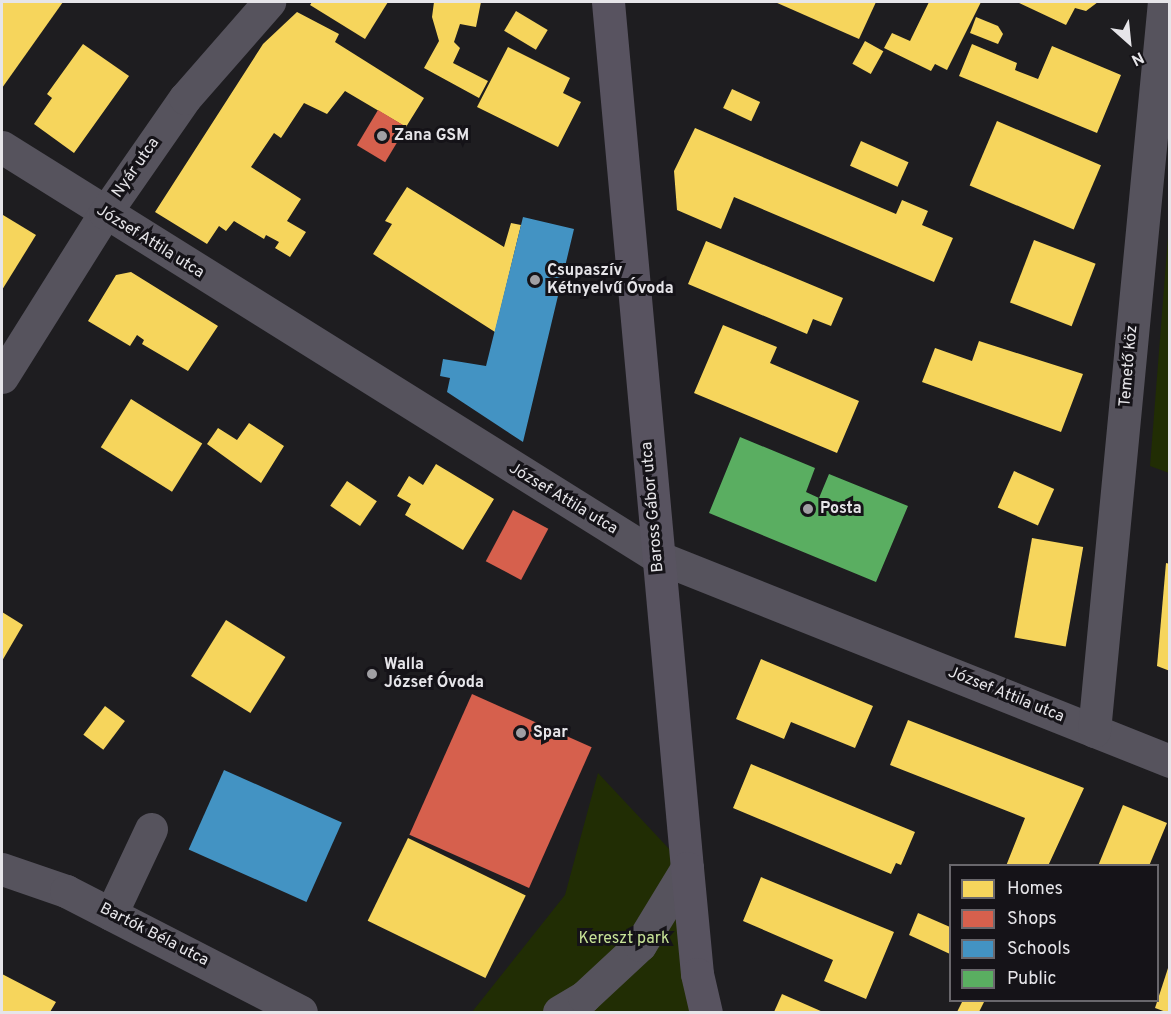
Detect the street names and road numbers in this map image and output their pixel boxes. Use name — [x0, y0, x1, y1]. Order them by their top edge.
street label: Nyár utca — [108, 134, 164, 202]
street label: József Attila utca — [92, 201, 208, 283]
street label: Temető köz — [1116, 324, 1142, 408]
street label: Baross Gábor utca — [638, 441, 668, 573]
street label: József Attila utca — [505, 459, 621, 539]
street label: József Attila utca — [945, 663, 1067, 727]
street label: Bartók Béla utca — [96, 899, 212, 971]

